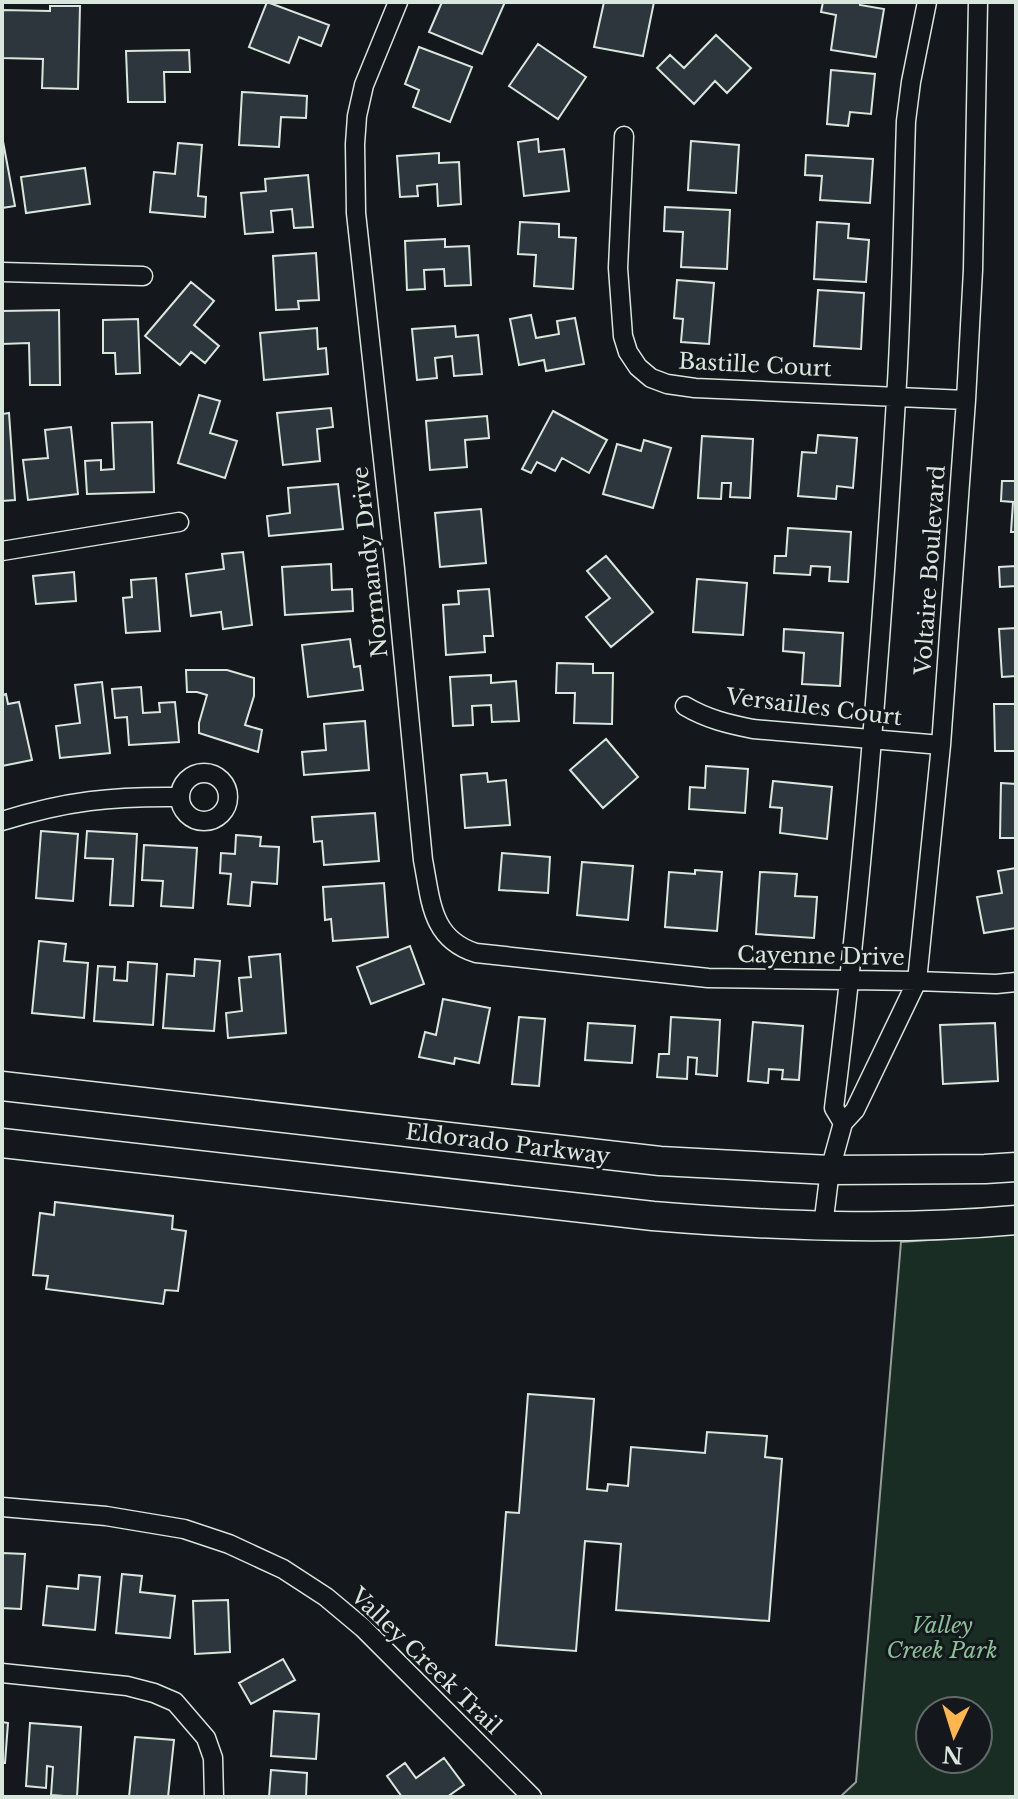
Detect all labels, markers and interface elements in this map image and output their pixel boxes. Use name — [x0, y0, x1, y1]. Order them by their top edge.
street label: Bastille Court — [678, 347, 833, 383]
street label: Voltaire Boulevard — [909, 464, 951, 677]
street label: Normandy Drive — [347, 465, 393, 659]
street label: Versailles Court — [724, 683, 904, 731]
street label: Cayenne Drive — [737, 941, 905, 971]
street label: Eldorado Parkway — [404, 1118, 612, 1170]
street label: Valley Creek Trail — [344, 1581, 507, 1740]
park label: Valley Creek Park — [886, 1612, 998, 1664]
north arrow — [914, 1695, 994, 1775]
text: N — [941, 1740, 964, 1769]

